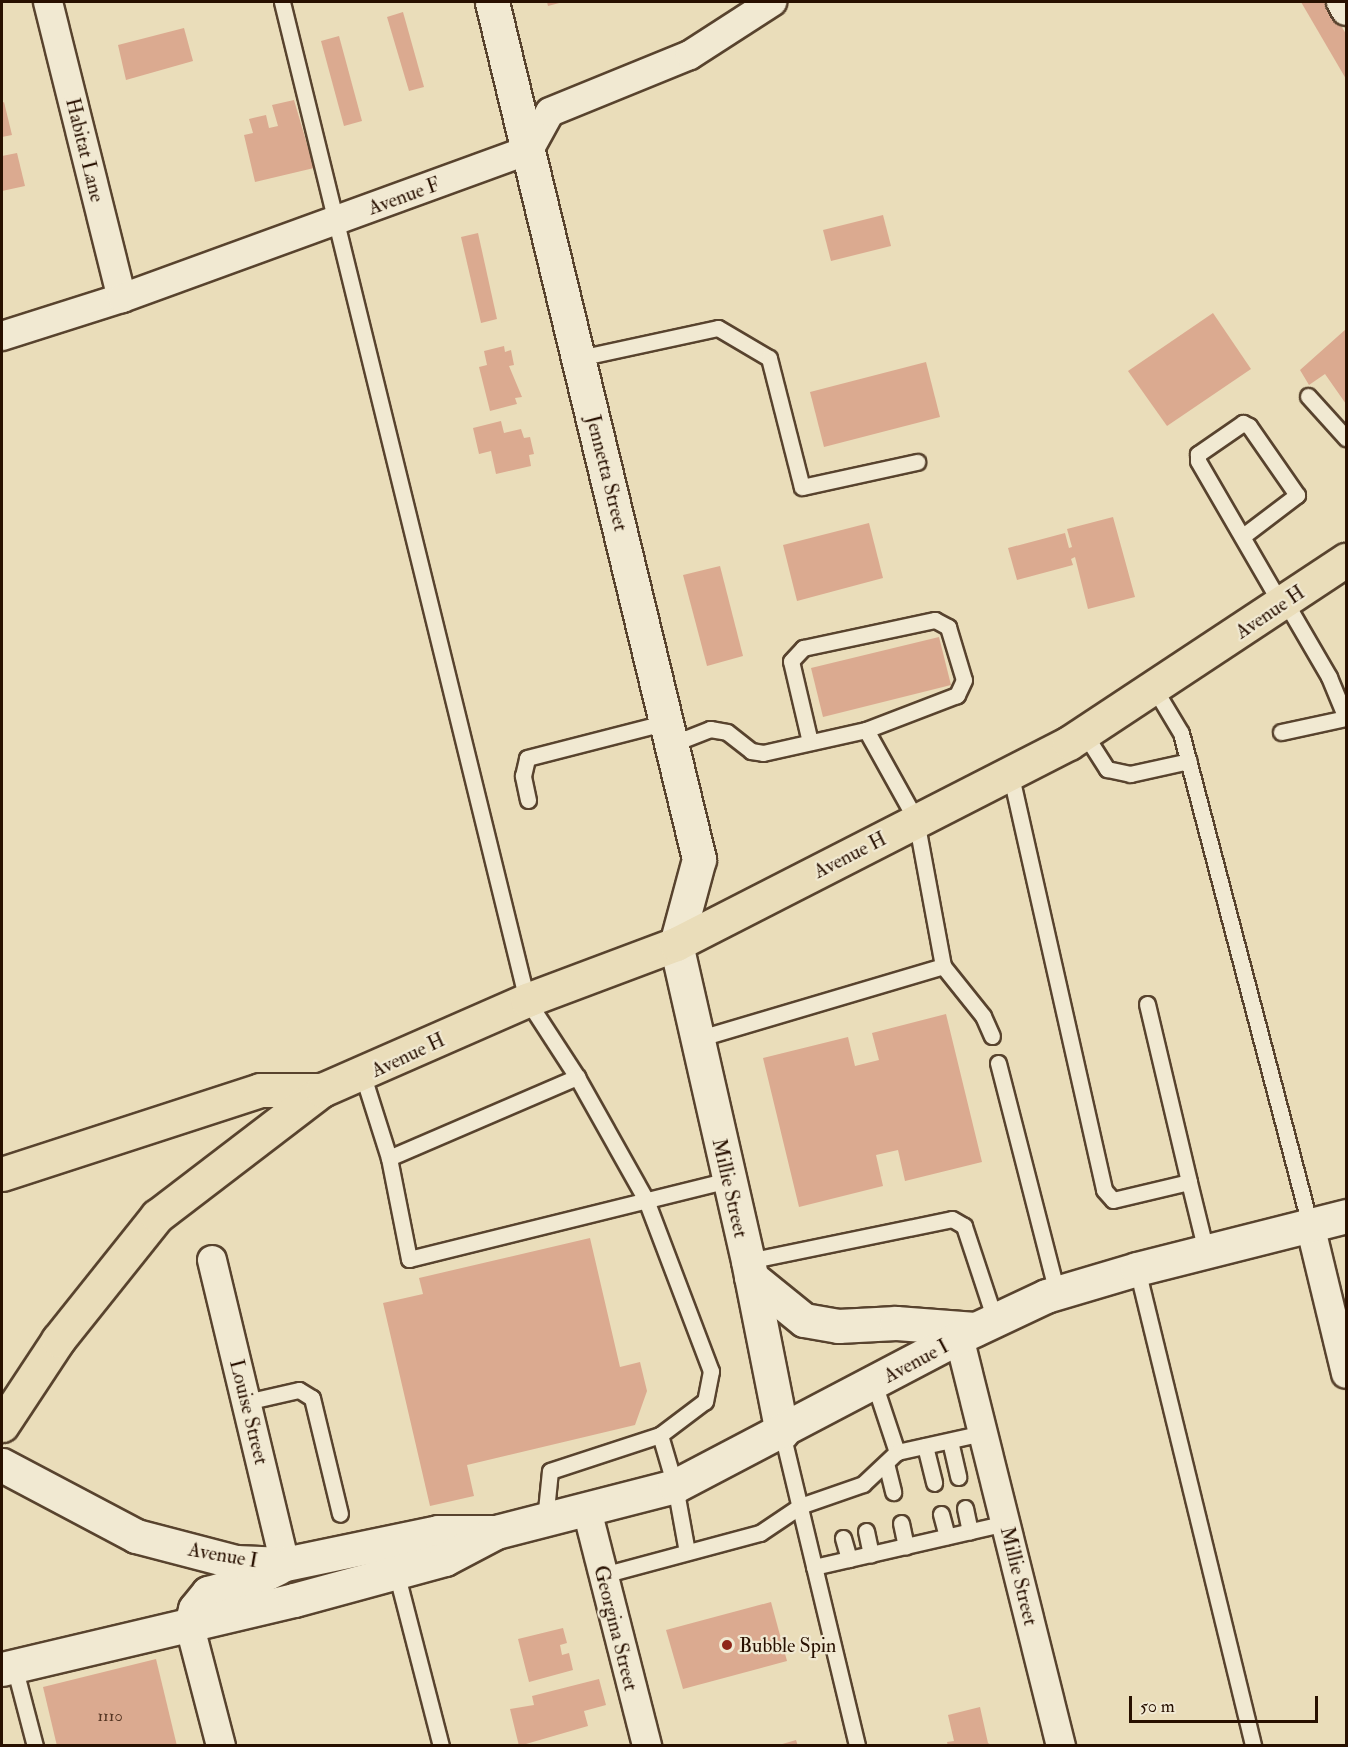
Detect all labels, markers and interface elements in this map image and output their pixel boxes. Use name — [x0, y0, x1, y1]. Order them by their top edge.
street label: Habitat Lane — [60, 96, 110, 204]
street label: Avenue F — [365, 172, 443, 220]
street label: Jennetta Street — [581, 413, 633, 533]
street label: Avenue H — [1231, 580, 1309, 644]
street label: Avenue H — [810, 826, 890, 884]
street label: Avenue H — [367, 1028, 449, 1082]
street label: Millie Street — [707, 1136, 753, 1240]
street label: Avenue I — [879, 1334, 953, 1388]
street label: Louise Street — [224, 1357, 274, 1467]
street label: Millie Street — [995, 1524, 1043, 1628]
street label: Avenue I — [186, 1537, 260, 1573]
street label: Georgina Street — [589, 1563, 643, 1693]
place label: Bubble Spin — [739, 1633, 836, 1657]
marker: Bubble Spin — [720, 1638, 734, 1652]
scale bar — [1132, 1684, 1321, 1722]
text: 50 m — [1140, 1695, 1175, 1718]
house number: 1110 — [97, 1706, 123, 1726]

